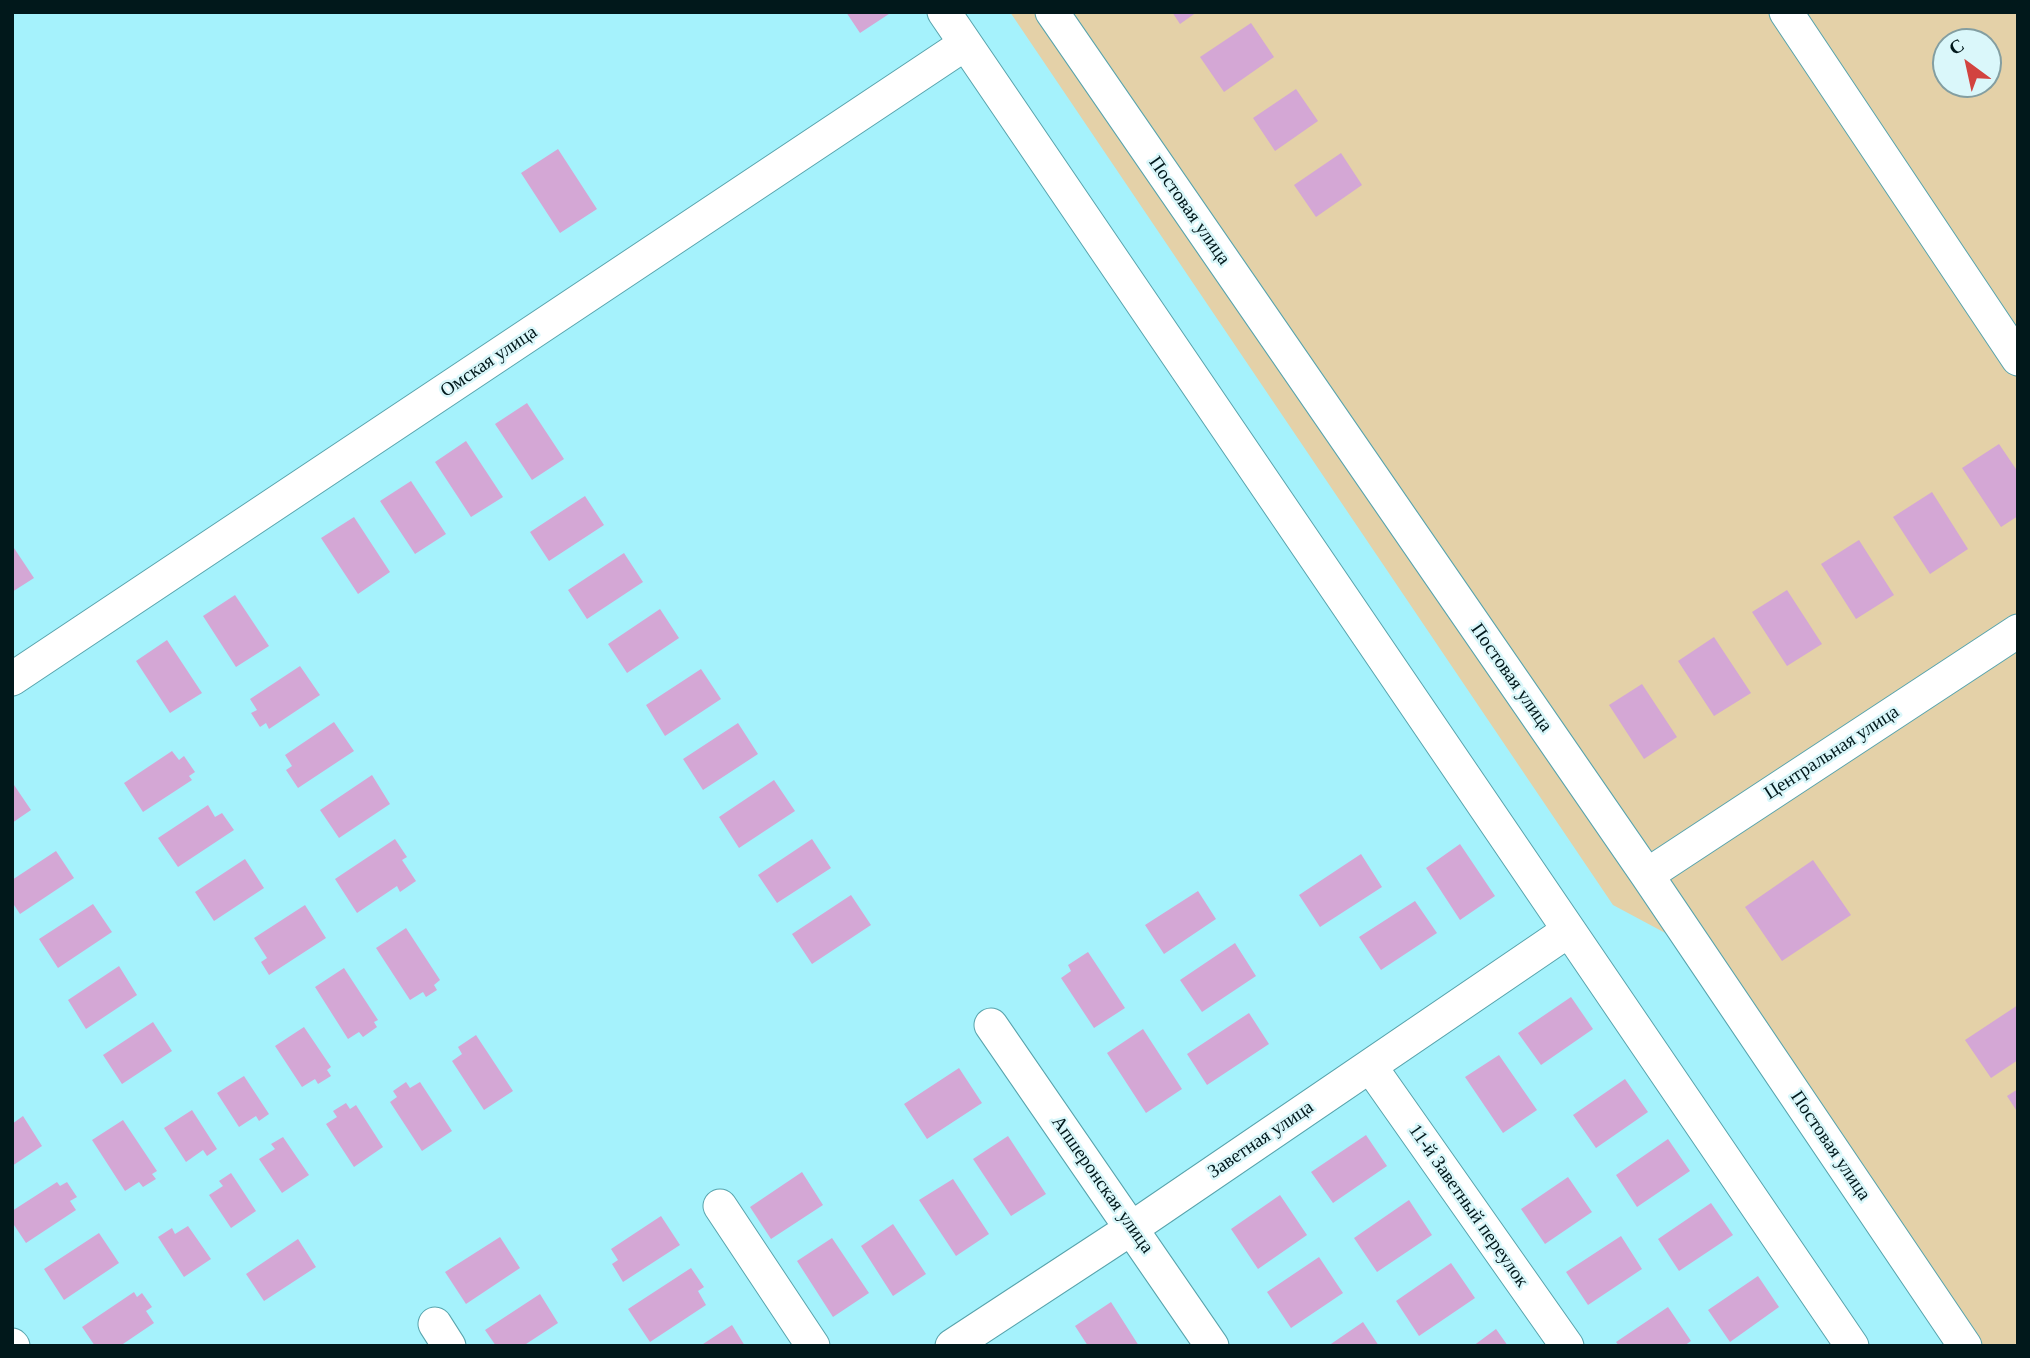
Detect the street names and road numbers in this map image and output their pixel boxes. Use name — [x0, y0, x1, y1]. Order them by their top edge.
street label: Постовая улица — [1143, 152, 1235, 270]
street label: Омская улица — [436, 321, 542, 403]
street label: Постовая улица — [1465, 619, 1557, 737]
street label: Центральная улица — [1760, 701, 1904, 805]
street label: Постовая улица — [1785, 1087, 1875, 1205]
street label: Заветная улица — [1204, 1096, 1318, 1184]
street label: Апшеронская улица — [1046, 1112, 1158, 1258]
street label: 11-й Заветный переулок — [1403, 1120, 1533, 1292]

